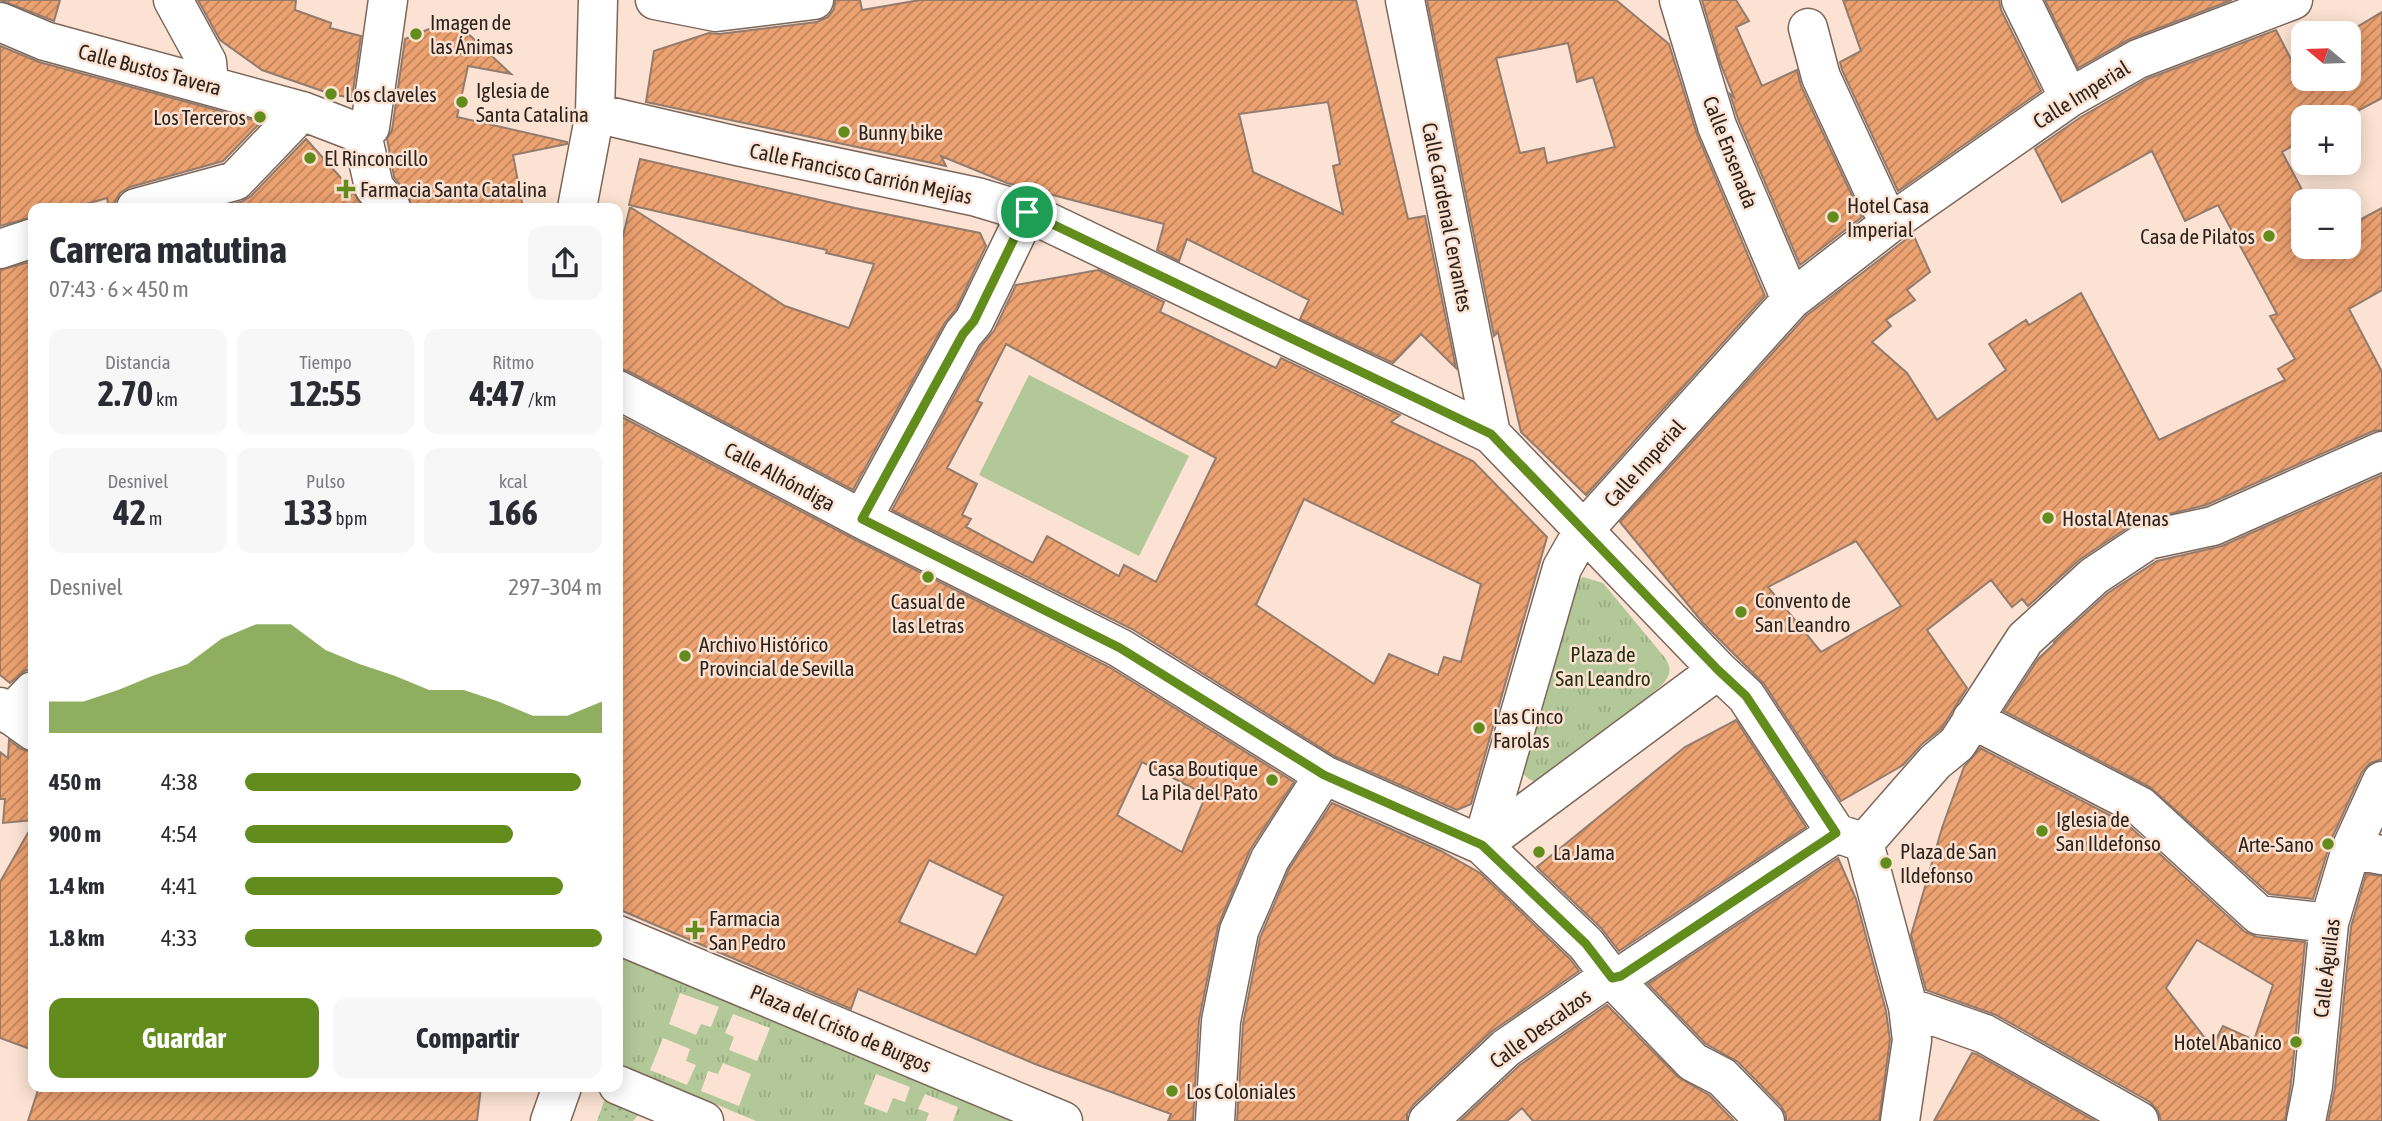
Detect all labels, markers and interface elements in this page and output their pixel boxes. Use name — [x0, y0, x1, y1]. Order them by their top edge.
place label: Imagen de las Ánimas — [430, 10, 513, 58]
north arrow — [2291, 21, 2361, 91]
map controls — [2291, 21, 2361, 259]
marker: Imagen de las Ánimas — [408, 26, 424, 42]
street label: Calle Bustos Tavera — [76, 38, 224, 100]
street label: Calle Imperial — [2028, 55, 2134, 133]
place label: Iglesia de Santa Catalina — [476, 78, 589, 126]
place label: Los claveles — [345, 82, 437, 106]
marker: Los claveles — [323, 86, 339, 102]
street label: Calle Ensenada — [1699, 92, 1763, 212]
marker: Iglesia de Santa Catalina — [454, 94, 470, 110]
place label: Los Terceros — [153, 105, 246, 129]
button: + — [2291, 105, 2361, 175]
marker: Los Terceros — [252, 109, 268, 125]
place label: Bunny bike — [858, 120, 943, 144]
street label: Calle Cardenal Cervantes — [1418, 120, 1478, 314]
marker: Bunny bike — [836, 124, 852, 140]
street label: Calle Francisco Carrión Mejías — [748, 138, 974, 208]
place label: El Rinconcillo — [324, 146, 428, 170]
marker: El Rinconcillo — [302, 150, 318, 166]
place label: Farmacia Santa Catalina — [360, 177, 547, 201]
marker: Farmacia Santa Catalina — [338, 181, 354, 197]
pin — [997, 182, 1057, 242]
button: − — [2291, 189, 2361, 259]
icon: arrive — [1008, 193, 1046, 231]
place label: Hotel Casa Imperial — [1847, 193, 1929, 241]
marker: Hotel Casa Imperial — [1825, 209, 1841, 225]
place label: Casa de Pilatos — [2140, 224, 2255, 248]
button: share — [528, 226, 602, 300]
text: Carrera matutina — [49, 228, 287, 271]
marker: Casa de Pilatos — [2261, 228, 2277, 244]
text: 07:43 · 6 × 450 m — [49, 276, 189, 302]
text: Distancia — [105, 351, 171, 373]
text: Tiempo — [299, 351, 352, 373]
text: Ritmo — [492, 351, 534, 373]
text: 2.70 — [98, 373, 153, 413]
text: 12:55 — [289, 373, 362, 413]
text: 4:47 — [470, 373, 525, 413]
text: km — [153, 388, 178, 410]
text: /km — [525, 388, 557, 410]
street label: Calle Imperial — [1599, 414, 1690, 511]
street label: Calle Alhóndiga — [721, 437, 839, 515]
text: Desnivel — [107, 470, 168, 492]
text: Pulso — [306, 470, 345, 492]
text: kcal — [499, 470, 528, 492]
text: 42 — [113, 492, 146, 532]
text: 133 — [284, 492, 333, 532]
text: 166 — [488, 492, 538, 532]
place label: Hostal Atenas — [2062, 506, 2169, 530]
text: m — [146, 507, 162, 529]
text: bpm — [333, 507, 367, 529]
marker: Hostal Atenas — [2040, 510, 2056, 526]
marker: Casual de las Letras — [920, 569, 936, 585]
text: Desnivel — [49, 574, 123, 600]
text: 297–304 m — [508, 574, 602, 600]
place label: Convento de San Leandro — [1755, 588, 1851, 636]
place label: Casual de las Letras — [891, 589, 965, 637]
marker: Convento de San Leandro — [1733, 604, 1749, 620]
place label: Archivo Histórico Provincial de Sevilla — [699, 632, 855, 680]
park label: Plaza de San Leandro — [1555, 642, 1651, 690]
marker: Archivo Histórico Provincial de Sevilla — [677, 648, 693, 664]
place label: Las Cinco Farolas — [1493, 704, 1563, 752]
marker: Las Cinco Farolas — [1471, 720, 1487, 736]
place label: Casa Boutique La Pila del Pato — [1141, 756, 1258, 804]
text: 450 m — [49, 769, 101, 795]
text: 4:38 — [161, 769, 198, 795]
marker: Casa Boutique La Pila del Pato — [1264, 772, 1280, 788]
place label: Iglesia de San Ildefonso — [2056, 807, 2161, 855]
text: 900 m — [49, 821, 101, 847]
text: 4:54 — [161, 821, 198, 847]
marker: Iglesia de San Ildefonso — [2034, 823, 2050, 839]
place label: Arte-Sano — [2238, 832, 2314, 856]
marker: Arte-Sano — [2320, 836, 2336, 852]
place label: Plaza de San Ildefonso — [1900, 839, 1997, 887]
place label: La Jama — [1553, 840, 1615, 864]
marker: La Jama — [1531, 844, 1547, 860]
marker: Plaza de San Ildefonso — [1878, 855, 1894, 871]
text: 1.4 km — [49, 873, 105, 899]
text: 4:41 — [161, 873, 198, 899]
place label: Farmacia San Pedro — [709, 906, 786, 954]
street label: Calle Águilas — [2308, 917, 2344, 1019]
marker: Farmacia San Pedro — [687, 922, 703, 938]
text: 1.8 km — [49, 925, 105, 951]
text: 4:33 — [161, 925, 198, 951]
street label: Plaza del Cristo de Burgos — [747, 979, 935, 1077]
street label: Calle Descalzos — [1485, 983, 1595, 1073]
button: Guardar — [49, 998, 319, 1078]
button: Compartir — [333, 998, 602, 1078]
place label: Hotel Abanico — [2173, 1030, 2282, 1054]
marker: Hotel Abanico — [2288, 1034, 2304, 1050]
place label: Los Coloniales — [1186, 1079, 1296, 1103]
marker: Los Coloniales — [1164, 1083, 1180, 1099]

